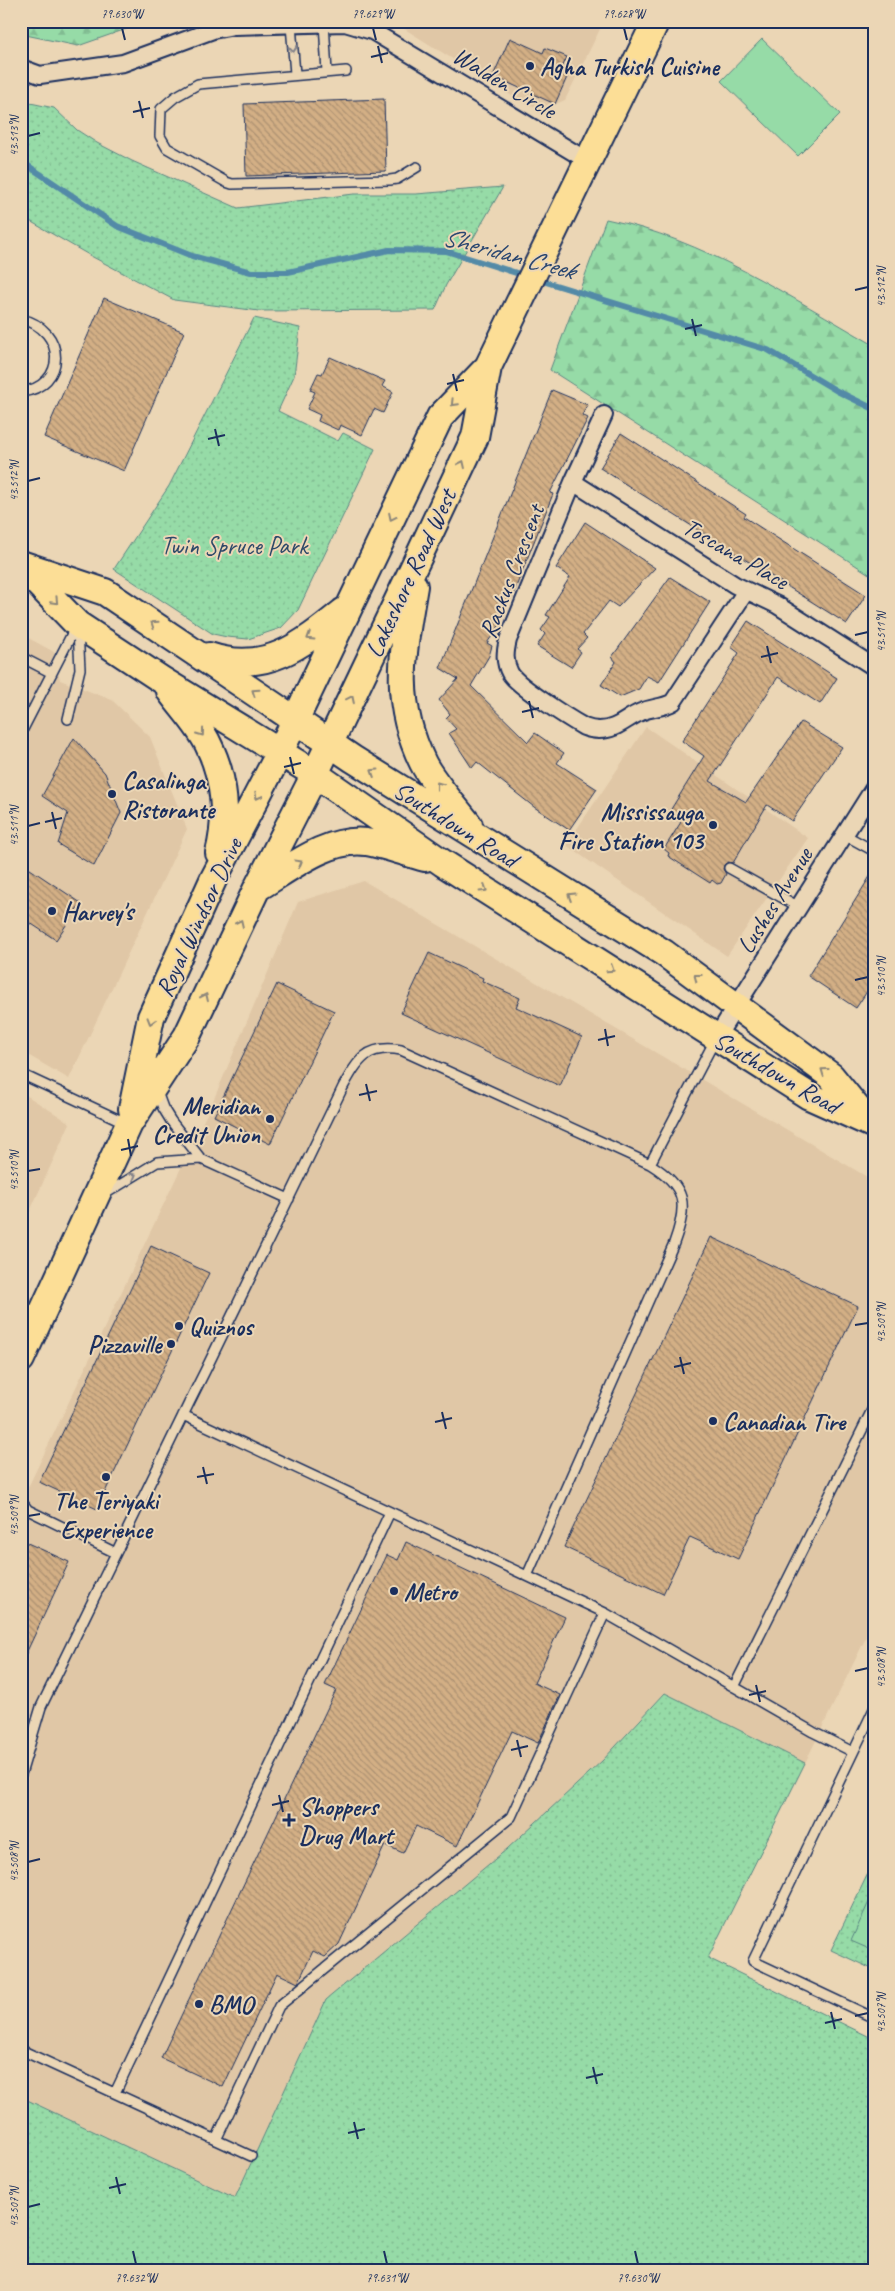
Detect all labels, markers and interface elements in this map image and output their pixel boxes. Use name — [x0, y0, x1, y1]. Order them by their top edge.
text: 79.630°W — [101, 6, 145, 22]
text: 79.629°W — [352, 6, 396, 22]
text: 79.628°W — [603, 6, 647, 22]
street label: Walden Circle — [447, 40, 564, 127]
one-way arrow — [288, 46, 299, 54]
place label: Agha Turkish Cuisine — [540, 51, 721, 83]
marker: Agha Turkish Cuisine — [524, 60, 536, 72]
text: 43.513°N — [6, 114, 22, 156]
water label: Sheridan Creek — [439, 220, 584, 288]
text: 43.512°N — [873, 265, 889, 307]
one-way arrow — [451, 397, 460, 406]
text: 43.512°N — [6, 459, 22, 501]
one-way arrow — [456, 460, 466, 469]
street label: Lakeshore Road West — [358, 482, 465, 663]
street label: Rackus Crescent — [472, 498, 553, 643]
street label: Toscana Place — [677, 511, 796, 598]
one-way arrow — [388, 512, 398, 521]
park label: Twin Spruce Park — [161, 530, 309, 562]
one-way arrow — [49, 595, 58, 604]
text: 43.511°N — [873, 610, 889, 652]
one-way arrow — [151, 621, 160, 631]
one-way arrow — [307, 631, 316, 640]
one-way arrow — [251, 689, 261, 698]
one-way arrow — [344, 695, 354, 704]
one-way arrow — [195, 727, 204, 737]
place label: Casalinga Ristorante — [122, 765, 217, 826]
one-way arrow — [371, 769, 380, 778]
street label: Southdown Road — [387, 774, 526, 877]
one-way arrow — [436, 782, 444, 791]
marker: Casalinga Ristorante — [106, 788, 118, 800]
one-way arrow — [254, 790, 264, 799]
place label: Mississauga Fire Station 103 — [558, 796, 706, 857]
text: 43.511°N — [6, 804, 22, 846]
marker: Mississauga Fire Station 103 — [707, 819, 719, 831]
street label: Royal Windsor Drive — [148, 831, 250, 1002]
street label: Lushes Avenue — [730, 840, 821, 959]
one-way arrow — [293, 860, 302, 870]
one-way arrow — [479, 883, 488, 892]
one-way arrow — [568, 892, 577, 902]
place label: Harvey's — [62, 896, 136, 928]
marker: Harvey's — [46, 905, 58, 917]
one-way arrow — [234, 919, 244, 928]
text: 43.510°N — [873, 955, 889, 997]
one-way arrow — [605, 963, 614, 973]
one-way arrow — [694, 975, 703, 983]
one-way arrow — [199, 993, 209, 1002]
one-way arrow — [146, 1016, 156, 1024]
street label: Southdown Road — [708, 1024, 848, 1123]
one-way arrow — [820, 1068, 830, 1077]
place label: Meridian Credit Union — [152, 1090, 262, 1151]
marker: Meridian Credit Union — [264, 1113, 276, 1125]
text: 43.510°N — [6, 1149, 22, 1191]
one-way arrow — [128, 1172, 137, 1182]
text: 43.509°N — [873, 1301, 889, 1343]
place label: Quiznos — [189, 1311, 255, 1343]
marker: Quiznos — [173, 1320, 185, 1332]
place label: Pizzaville — [88, 1329, 164, 1361]
marker: Pizzaville — [165, 1338, 177, 1350]
place label: Canadian Tire — [723, 1406, 847, 1438]
marker: Canadian Tire — [707, 1415, 719, 1427]
marker: The Teriyaki Experience — [100, 1471, 112, 1483]
place label: The Teriyaki Experience — [54, 1485, 161, 1546]
text: 43.509°N — [6, 1494, 22, 1536]
place label: Metro — [404, 1576, 460, 1608]
marker: Metro — [388, 1585, 400, 1597]
text: 43.508°N — [873, 1646, 889, 1688]
place label: Shoppers Drug Mart — [299, 1791, 396, 1852]
marker: Shoppers Drug Mart — [283, 1814, 295, 1826]
text: 43.508°N — [6, 1840, 22, 1882]
place label: BMO — [209, 1989, 256, 2021]
text: 43.507°N — [873, 1991, 889, 2033]
marker: BMO — [193, 1998, 205, 2010]
text: 43.507°N — [6, 2185, 22, 2227]
text: 79.632°W — [115, 2270, 159, 2286]
text: 79.631°W — [366, 2270, 410, 2286]
text: 79.630°W — [617, 2270, 661, 2286]

